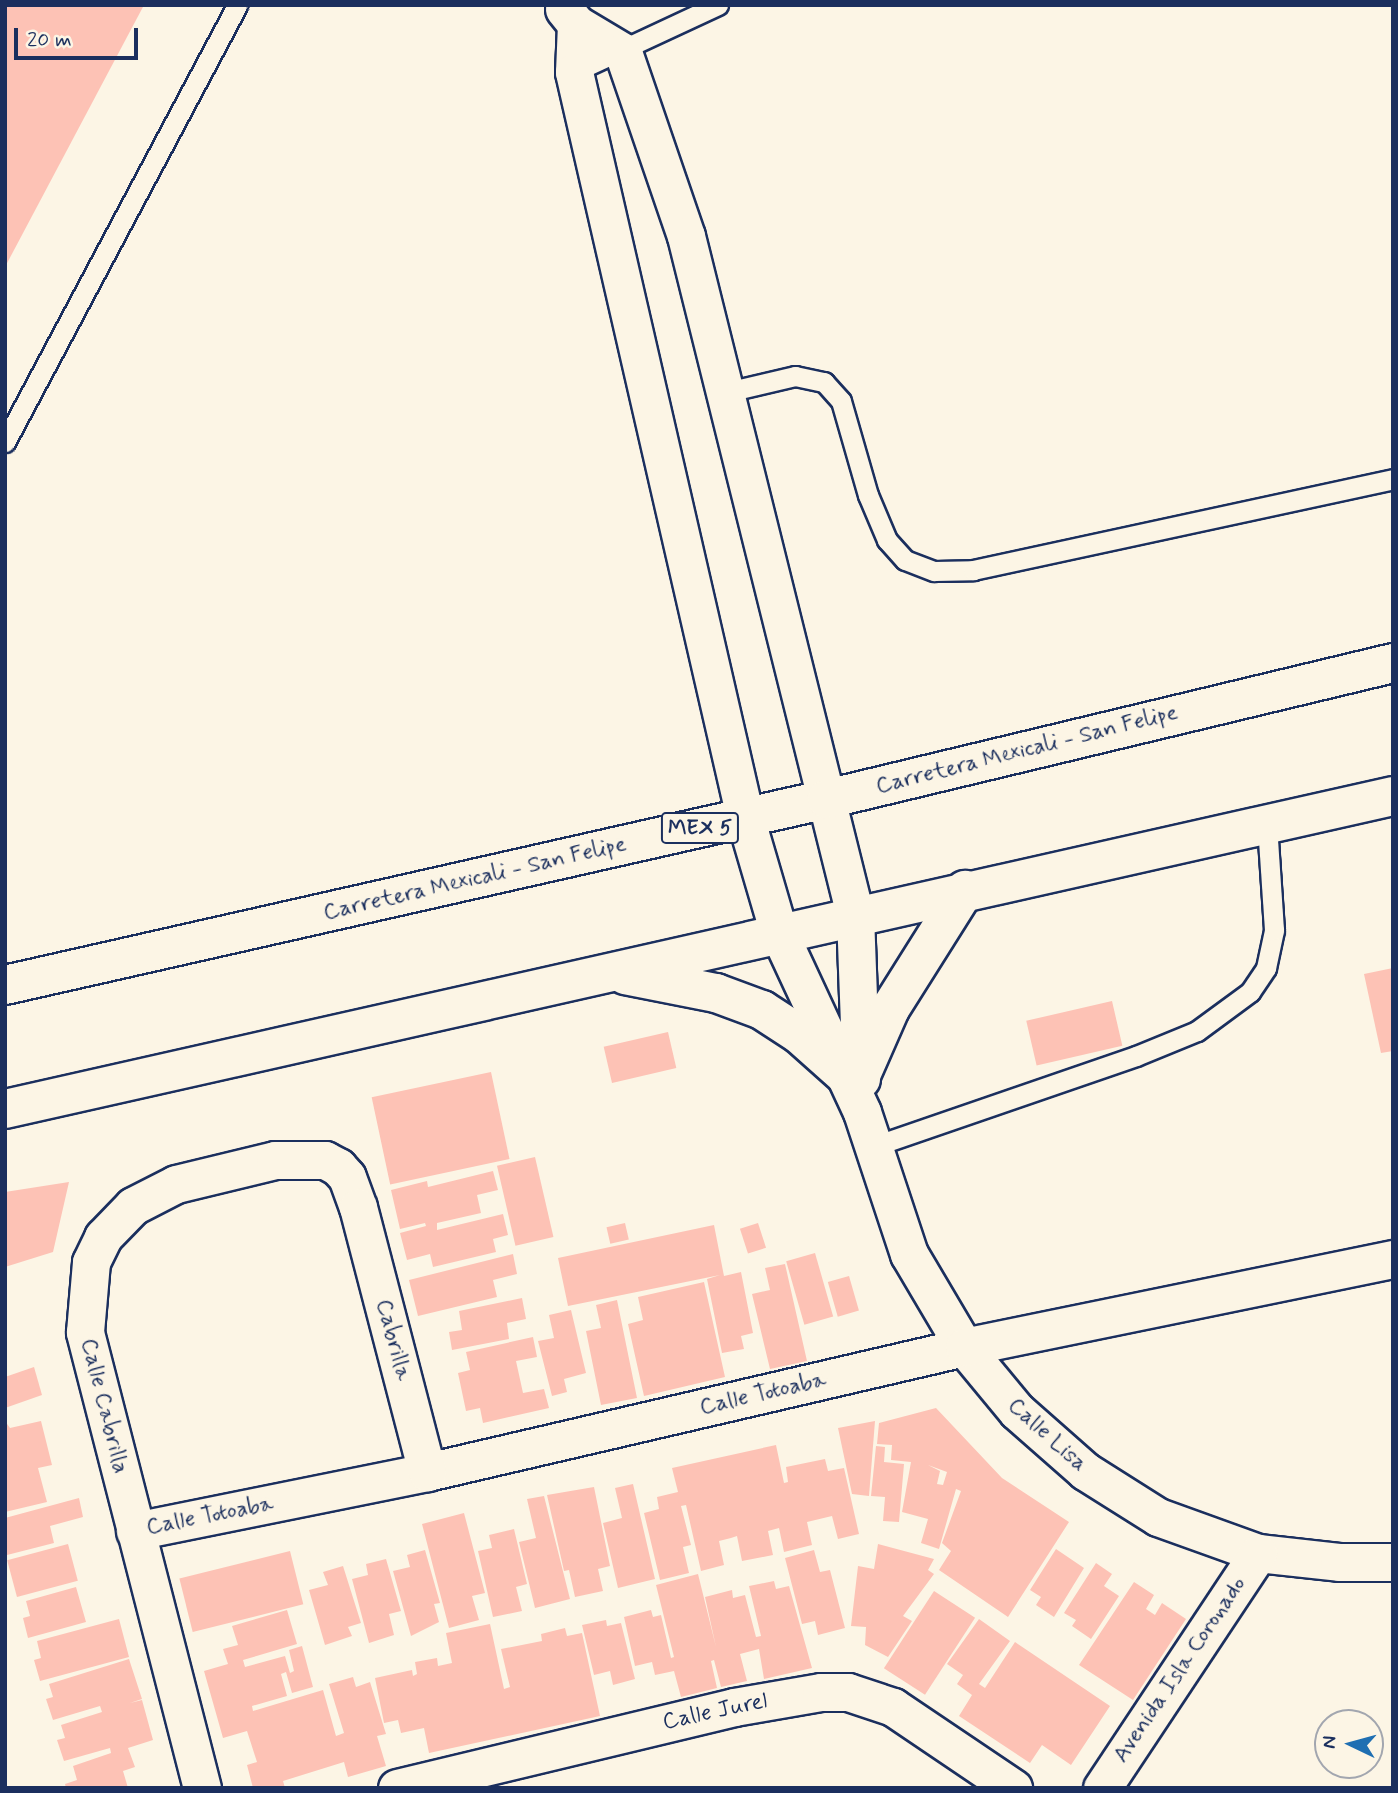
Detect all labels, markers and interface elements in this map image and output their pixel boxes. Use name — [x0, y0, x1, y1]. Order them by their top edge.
scale bar — [18, 14, 142, 58]
text: 20 m — [27, 26, 72, 54]
street label: Carretera Mexicali - San Felipe — [872, 699, 1182, 801]
road number: MEX 5 — [660, 810, 740, 846]
street label: Carretera Mexicali - San Felipe — [320, 830, 630, 928]
street label: Cabrilla — [369, 1296, 417, 1384]
street label: Calle Cabrilla — [74, 1335, 134, 1477]
street label: Calle Totoaba — [697, 1366, 829, 1422]
street label: Calle Lisa — [1002, 1392, 1092, 1478]
street label: Calle Totoaba — [144, 1490, 276, 1542]
street label: Avenida Isla Coronado — [1108, 1572, 1252, 1768]
street label: Calle Jurel — [661, 1688, 769, 1736]
north arrow — [1314, 1709, 1384, 1779]
text: N — [1317, 1735, 1343, 1750]

